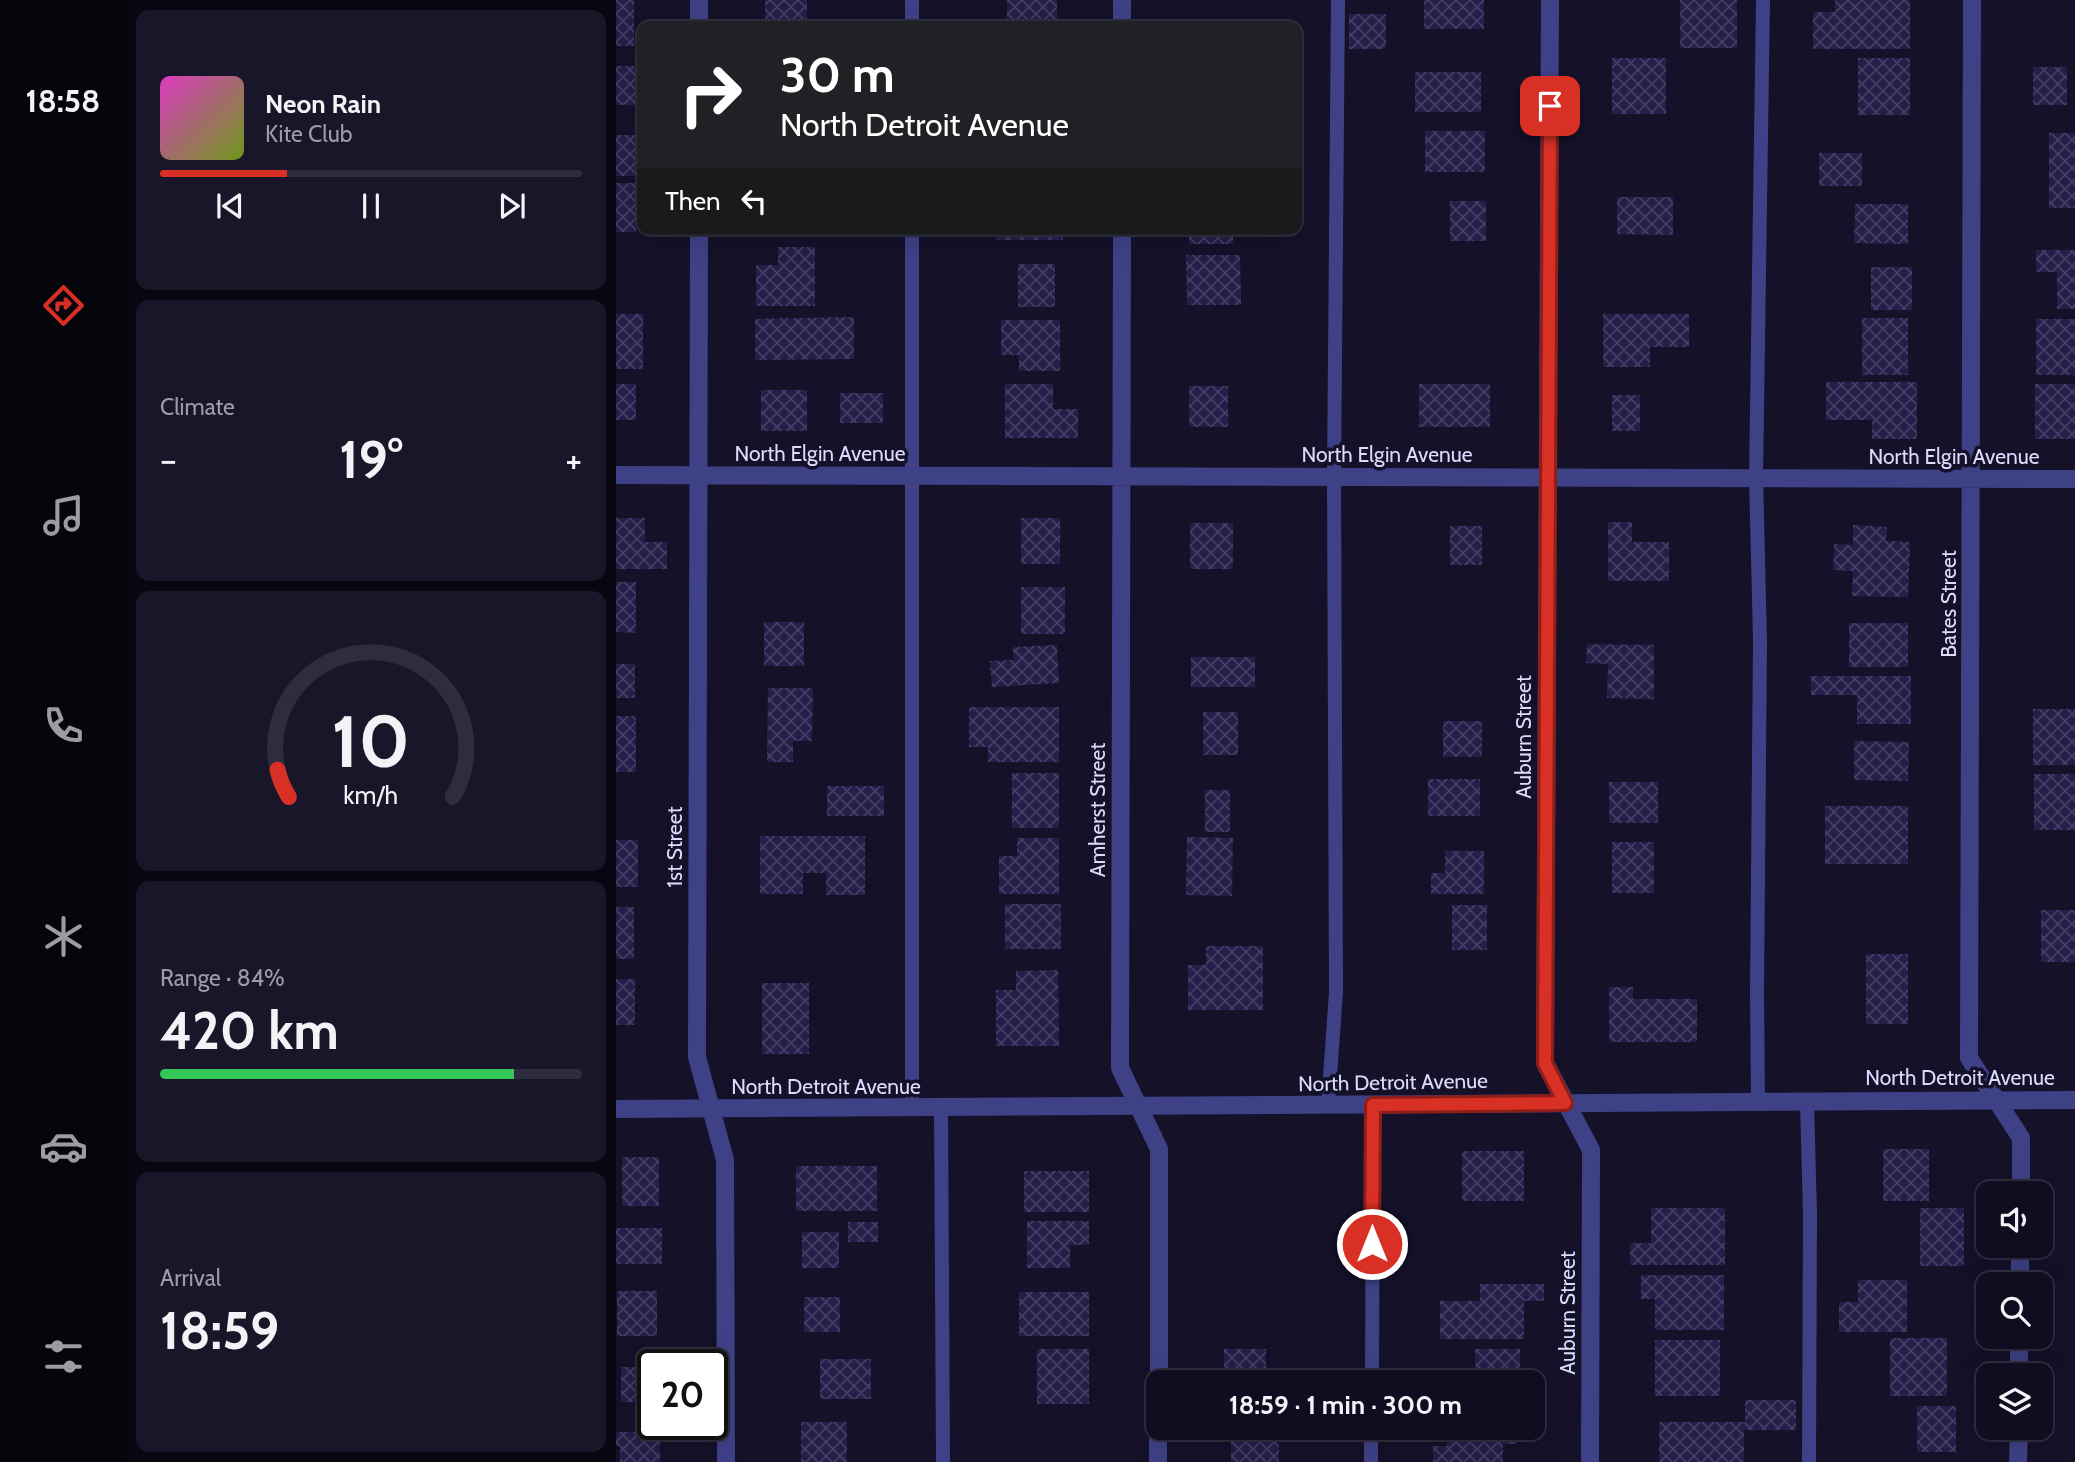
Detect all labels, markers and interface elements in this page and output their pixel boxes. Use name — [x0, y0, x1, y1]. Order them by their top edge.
text: 30 m — [780, 45, 895, 104]
icon: right — [665, 49, 756, 140]
pin — [1520, 76, 1580, 136]
text: 18:58 — [26, 81, 100, 120]
icon: arrive — [1531, 87, 1569, 125]
text: Neon Rain — [265, 88, 381, 120]
text: North Detroit Avenue — [780, 105, 1069, 144]
text: Kite Club — [265, 120, 352, 148]
icon: left — [735, 182, 773, 220]
text: Then — [665, 185, 721, 217]
icon: previous — [211, 187, 249, 225]
icon: pause — [352, 187, 390, 225]
icon: next — [493, 187, 531, 225]
icon: directions — [39, 281, 88, 330]
text: Climate — [160, 393, 235, 421]
text: 19° — [339, 428, 403, 491]
text: − — [160, 436, 177, 483]
text: + — [565, 436, 582, 483]
street label: North Elgin Avenue — [735, 441, 906, 466]
street label: North Elgin Avenue — [1302, 442, 1473, 467]
street label: North Elgin Avenue — [1869, 444, 2040, 469]
icon: music — [39, 491, 88, 540]
street label: Bates Street — [1936, 550, 1961, 658]
street label: Auburn Street — [1511, 675, 1536, 799]
text: 10 — [332, 697, 410, 785]
icon: phone — [39, 701, 88, 750]
street label: Amherst Street — [1085, 743, 1110, 877]
text: km/h — [344, 780, 398, 810]
street label: 1st Street — [662, 806, 687, 888]
icon: climate — [39, 912, 88, 961]
text: Range · 84% — [160, 964, 285, 992]
text: 420 km — [160, 999, 339, 1062]
street label: North Detroit Avenue — [1865, 1065, 2055, 1090]
street label: North Detroit Avenue — [1298, 1068, 1488, 1096]
street label: North Detroit Avenue — [731, 1074, 921, 1099]
icon: car — [39, 1122, 88, 1171]
map controls — [1976, 1181, 2053, 1440]
button: sound — [1976, 1181, 2053, 1258]
position arrow — [1335, 1207, 1409, 1281]
street label: Auburn Street — [1555, 1251, 1580, 1375]
text: Arrival — [160, 1264, 221, 1292]
button: search — [1976, 1272, 2053, 1349]
text: 18:59 — [160, 1299, 279, 1362]
icon: filters — [39, 1332, 88, 1381]
speed limit sign: 20 — [637, 1349, 728, 1440]
button: layers — [1976, 1363, 2053, 1440]
text: 18:59 · 1 min · 300 m — [1229, 1389, 1462, 1421]

